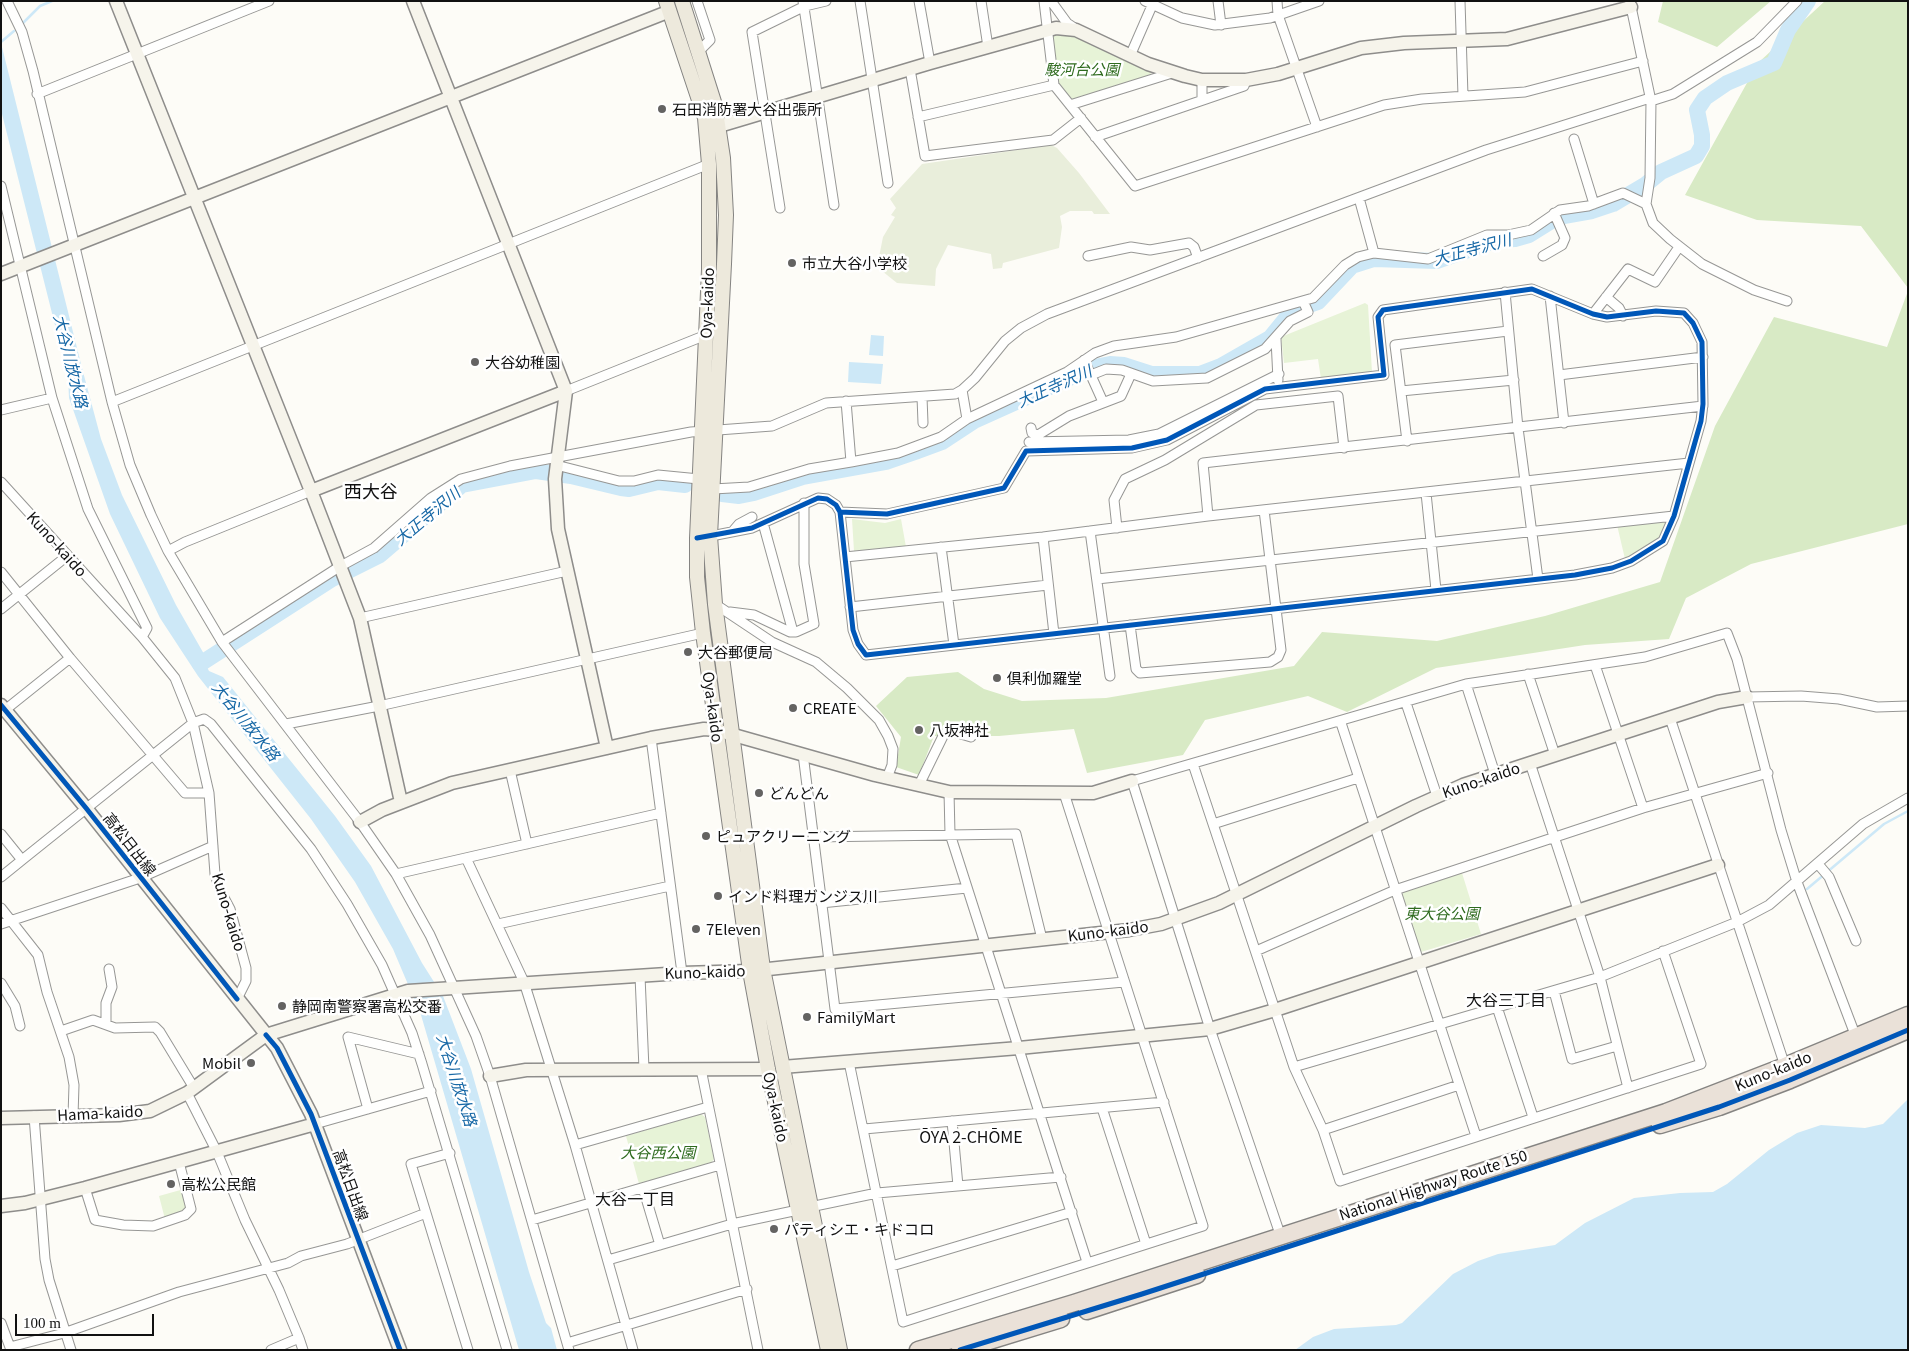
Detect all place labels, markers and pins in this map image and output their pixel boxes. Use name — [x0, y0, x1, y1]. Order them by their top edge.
place label: 石田消防署大谷出張所 — [672, 100, 822, 118]
marker: 石田消防署大谷出張所 — [656, 103, 668, 115]
place label: 市立大谷小学校 — [802, 254, 907, 272]
marker: 市立大谷小学校 — [786, 257, 798, 269]
place label: 大谷幼稚園 — [485, 353, 560, 371]
marker: 大谷幼稚園 — [469, 356, 481, 368]
place label: 大谷郵便局 — [698, 643, 773, 661]
marker: 大谷郵便局 — [682, 646, 694, 658]
place label: 倶利伽羅堂 — [1007, 669, 1082, 687]
marker: 倶利伽羅堂 — [991, 672, 1003, 684]
place label: CREATE — [803, 699, 857, 717]
marker: CREATE — [787, 702, 799, 714]
place label: 八坂神社 — [929, 721, 989, 739]
marker: 八坂神社 — [913, 724, 925, 736]
place label: どんどん — [769, 784, 829, 802]
marker: どんどん — [753, 787, 765, 799]
place label: ピュアクリーニング — [716, 827, 851, 845]
marker: ピュアクリーニング — [700, 830, 712, 842]
place label: インド料理ガンジス川 — [728, 887, 878, 905]
marker: インド料理ガンジス川 — [712, 890, 724, 902]
place label: 7Eleven — [706, 920, 761, 938]
marker: 7Eleven — [690, 923, 702, 935]
place label: 静岡南警察署高松交番 — [292, 997, 442, 1015]
marker: 静岡南警察署高松交番 — [276, 1000, 288, 1012]
place label: FamilyMart — [817, 1008, 895, 1026]
marker: FamilyMart — [801, 1011, 813, 1023]
place label: Mobil — [202, 1054, 241, 1072]
marker: Mobil — [245, 1057, 257, 1069]
place label: 高松公民館 — [181, 1175, 256, 1193]
marker: 高松公民館 — [165, 1178, 177, 1190]
place label: パティシエ・キドコロ — [784, 1220, 934, 1238]
marker: パティシエ・キドコロ — [768, 1223, 780, 1235]

